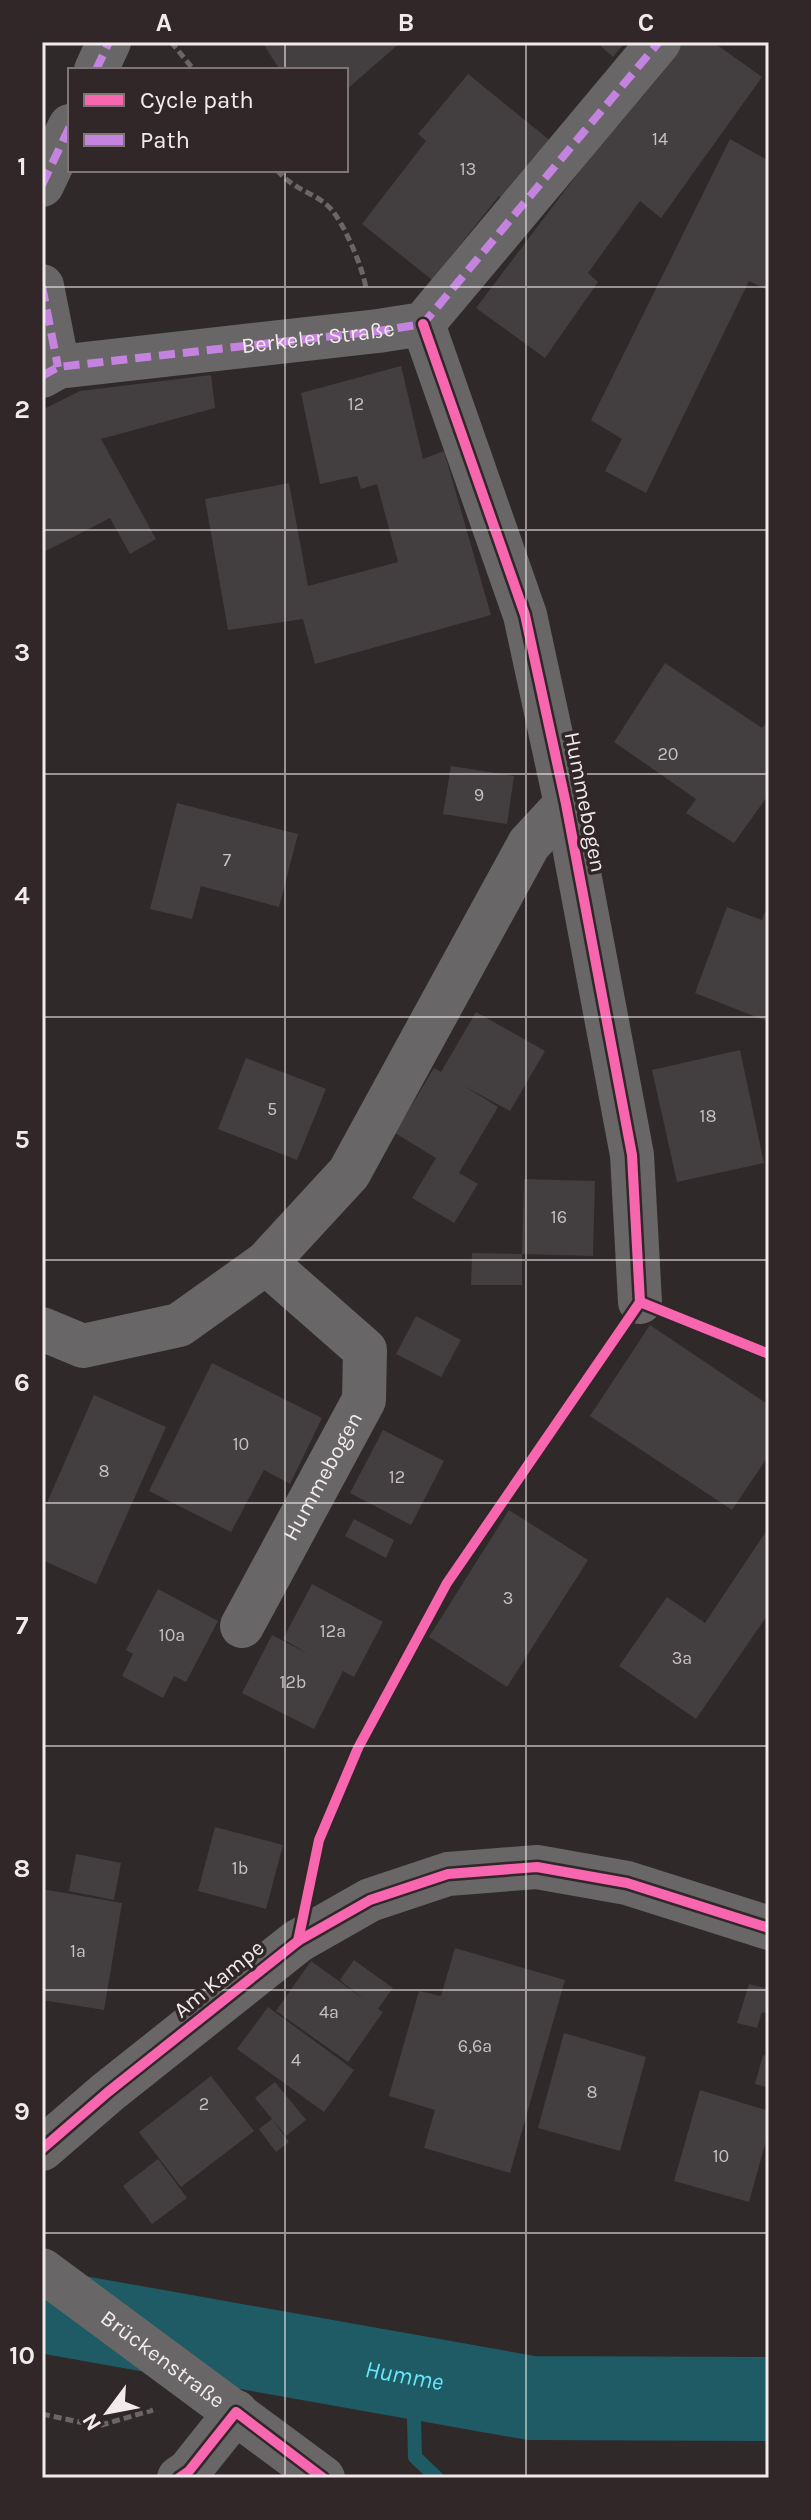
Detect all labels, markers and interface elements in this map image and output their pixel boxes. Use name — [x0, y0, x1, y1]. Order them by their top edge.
text: A — [156, 7, 172, 38]
text: B — [398, 7, 414, 38]
text: C — [638, 7, 654, 38]
legend — [68, 68, 348, 172]
text: Cycle path — [140, 86, 254, 114]
text: Path — [140, 126, 190, 154]
house number: 14 — [652, 128, 668, 150]
text: 1 — [17, 151, 27, 182]
house number: 13 — [460, 158, 476, 180]
street label: Berkeler Straße — [240, 316, 396, 359]
house number: 12 — [348, 393, 364, 415]
text: 2 — [14, 394, 30, 425]
text: 3 — [14, 637, 30, 668]
street label: Hummebogen — [559, 730, 611, 874]
house number: 20 — [657, 743, 679, 765]
house number: 9 — [474, 784, 484, 806]
house number: 7 — [223, 849, 232, 871]
text: 4 — [14, 880, 30, 911]
house number: 5 — [267, 1098, 277, 1120]
house number: 18 — [699, 1105, 717, 1127]
text: 5 — [14, 1124, 30, 1155]
house number: 16 — [551, 1206, 567, 1228]
text: 6 — [14, 1367, 30, 1398]
street label: Hummebogen — [277, 1407, 368, 1545]
house number: 10 — [233, 1433, 249, 1455]
house number: 8 — [98, 1460, 110, 1482]
house number: 12 — [389, 1466, 405, 1488]
house number: 3 — [503, 1587, 513, 1609]
text: 7 — [16, 1610, 29, 1641]
house number: 12a — [320, 1620, 346, 1642]
house number: 10a — [159, 1624, 185, 1646]
house number: 3a — [672, 1647, 692, 1669]
house number: 12b — [279, 1671, 307, 1693]
text: 8 — [14, 1853, 30, 1884]
house number: 1b — [232, 1857, 248, 1879]
street label: Am Kampe — [169, 1935, 269, 2023]
house number: 1a — [70, 1940, 86, 1962]
house number: 4a — [319, 2001, 339, 2023]
house number: 6,6a — [458, 2035, 492, 2057]
house number: 4 — [291, 2049, 301, 2071]
house number: 8 — [586, 2081, 598, 2103]
house number: 2 — [199, 2093, 209, 2115]
text: 9 — [14, 2096, 30, 2127]
house number: 10 — [713, 2145, 729, 2167]
street label: Brückenstraße — [95, 2305, 230, 2414]
text: 10 — [9, 2340, 35, 2371]
water label: Humme — [363, 2355, 446, 2396]
north arrow — [68, 2372, 148, 2452]
text: N — [77, 2408, 107, 2436]

